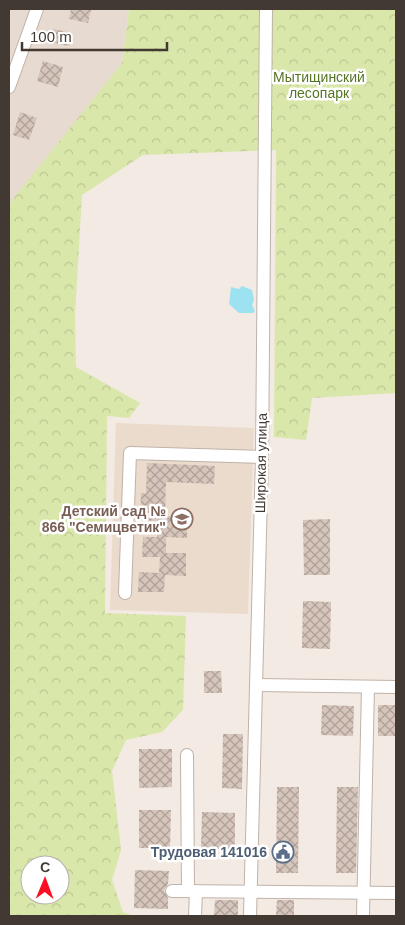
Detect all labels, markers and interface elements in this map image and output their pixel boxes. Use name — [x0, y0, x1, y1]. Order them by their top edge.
scale bar — [22, 20, 168, 52]
text: 100 m — [30, 28, 72, 45]
park label: Мытищинский лесопарк — [273, 69, 365, 101]
street label: Широкая улица — [252, 412, 270, 513]
place label: Детский сад № 866 "Семицветик" — [42, 503, 166, 535]
school or university icon: Детский сад № 866 "Семицветик" — [170, 507, 194, 531]
public building icon: Трудовая 141016 — [271, 840, 295, 864]
place label: Трудовая 141016 — [151, 844, 267, 860]
north arrow — [20, 855, 70, 905]
text: С — [40, 859, 50, 875]

